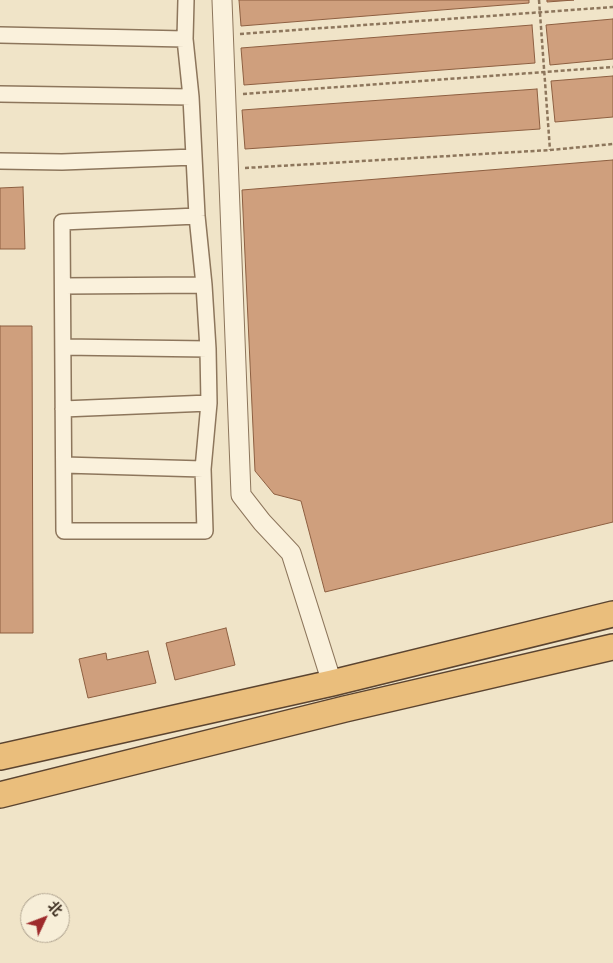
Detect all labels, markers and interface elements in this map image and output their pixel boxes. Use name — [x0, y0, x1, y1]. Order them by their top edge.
north arrow — [20, 893, 70, 943]
text: 北 — [43, 897, 67, 920]

